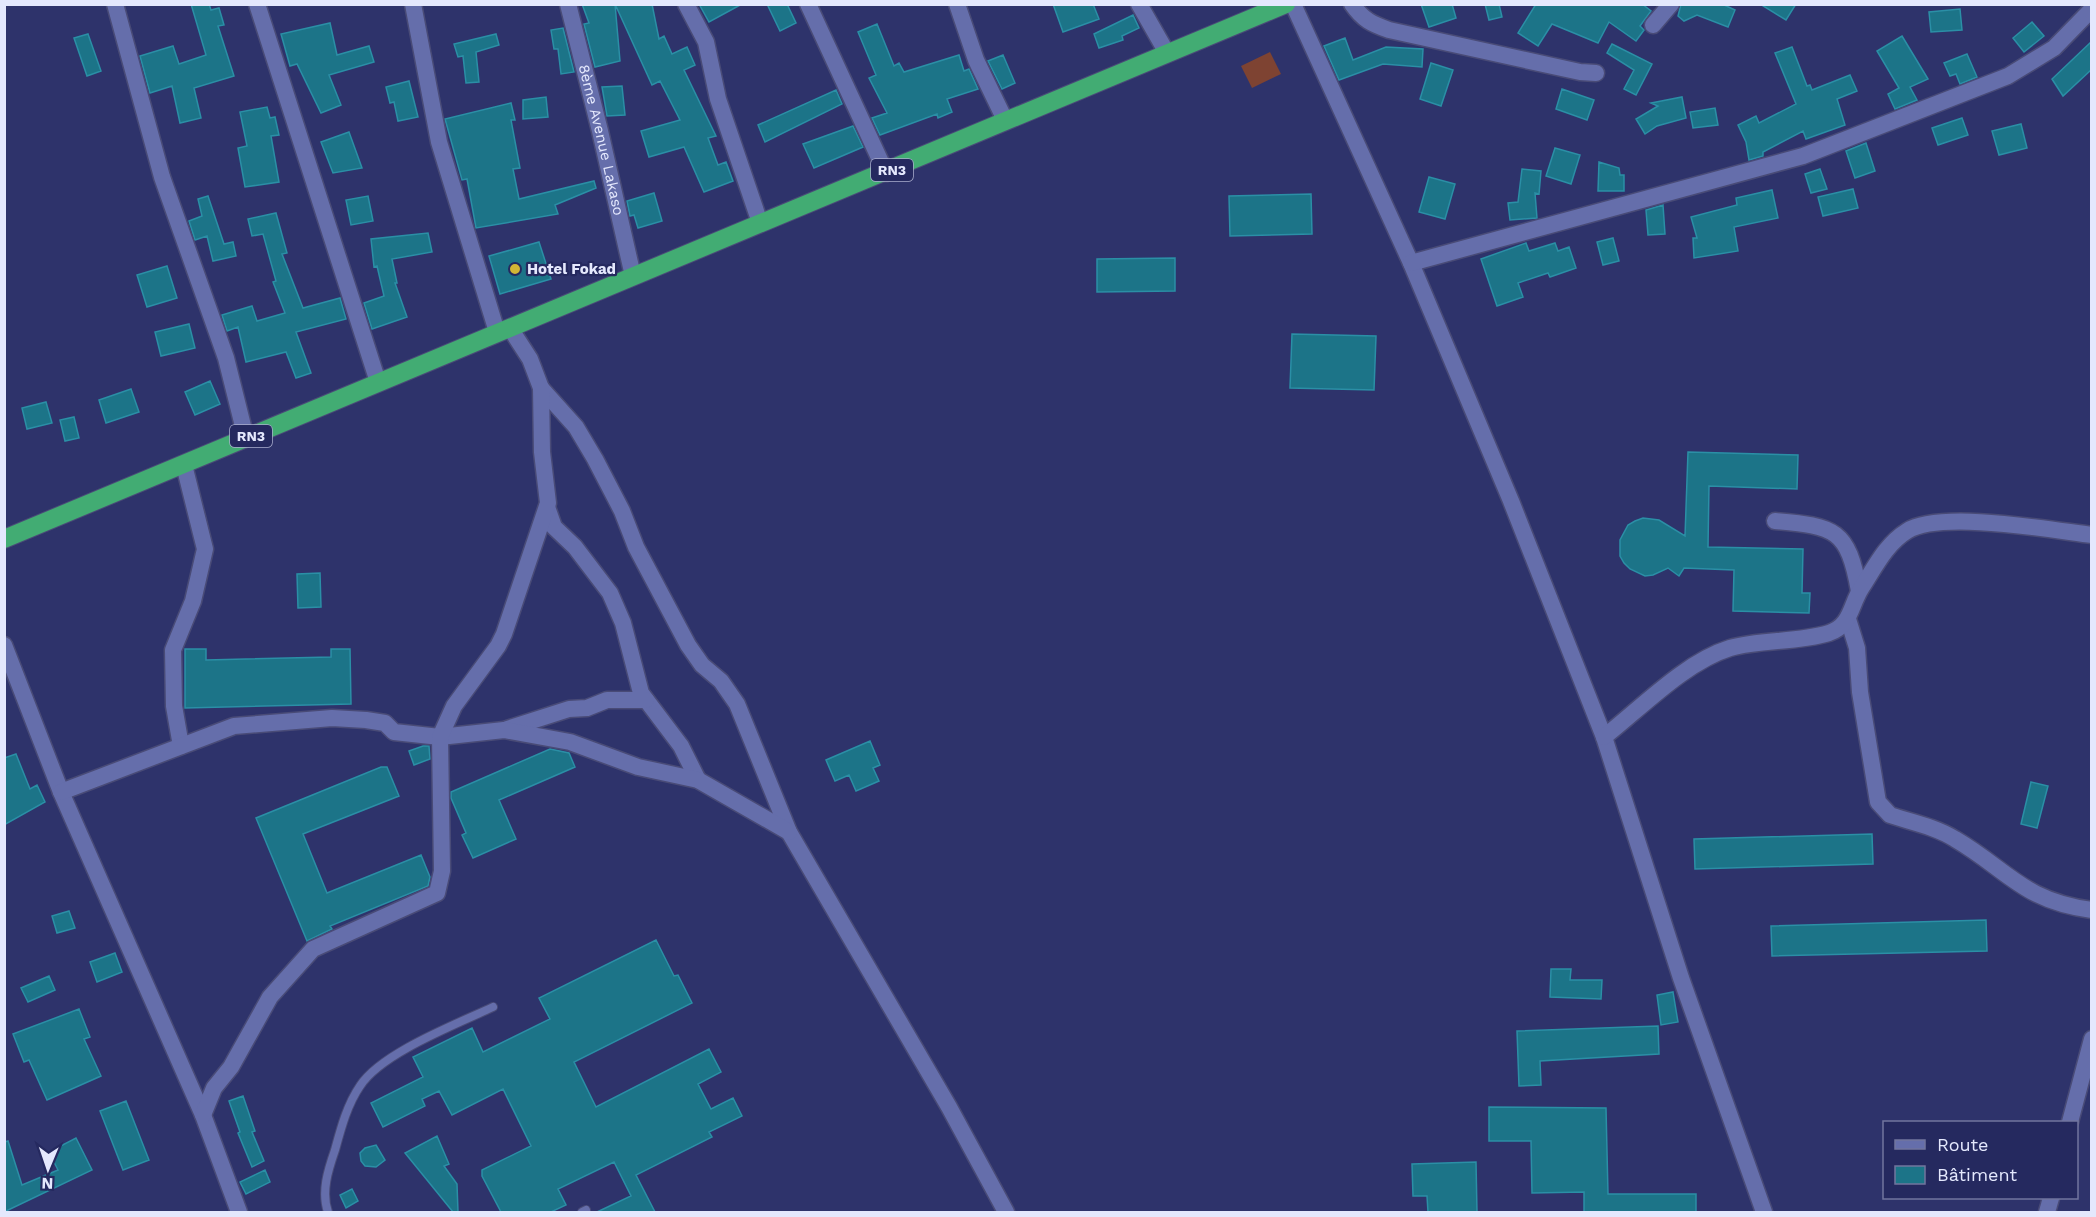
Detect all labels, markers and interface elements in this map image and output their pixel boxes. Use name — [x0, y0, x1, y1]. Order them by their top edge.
street label: 8ème Avenue Lakaso — [575, 62, 628, 217]
road number: RN3 — [871, 159, 913, 181]
place label: Hotel Fokad — [527, 260, 616, 278]
marker: Hotel Fokad — [508, 262, 522, 276]
road number: RN3 — [230, 425, 272, 447]
legend — [1883, 1121, 2078, 1199]
text: Route — [1937, 1134, 1989, 1155]
north arrow — [18, 1139, 78, 1199]
text: Bâtiment — [1937, 1164, 2017, 1185]
text: N — [41, 1174, 54, 1193]

